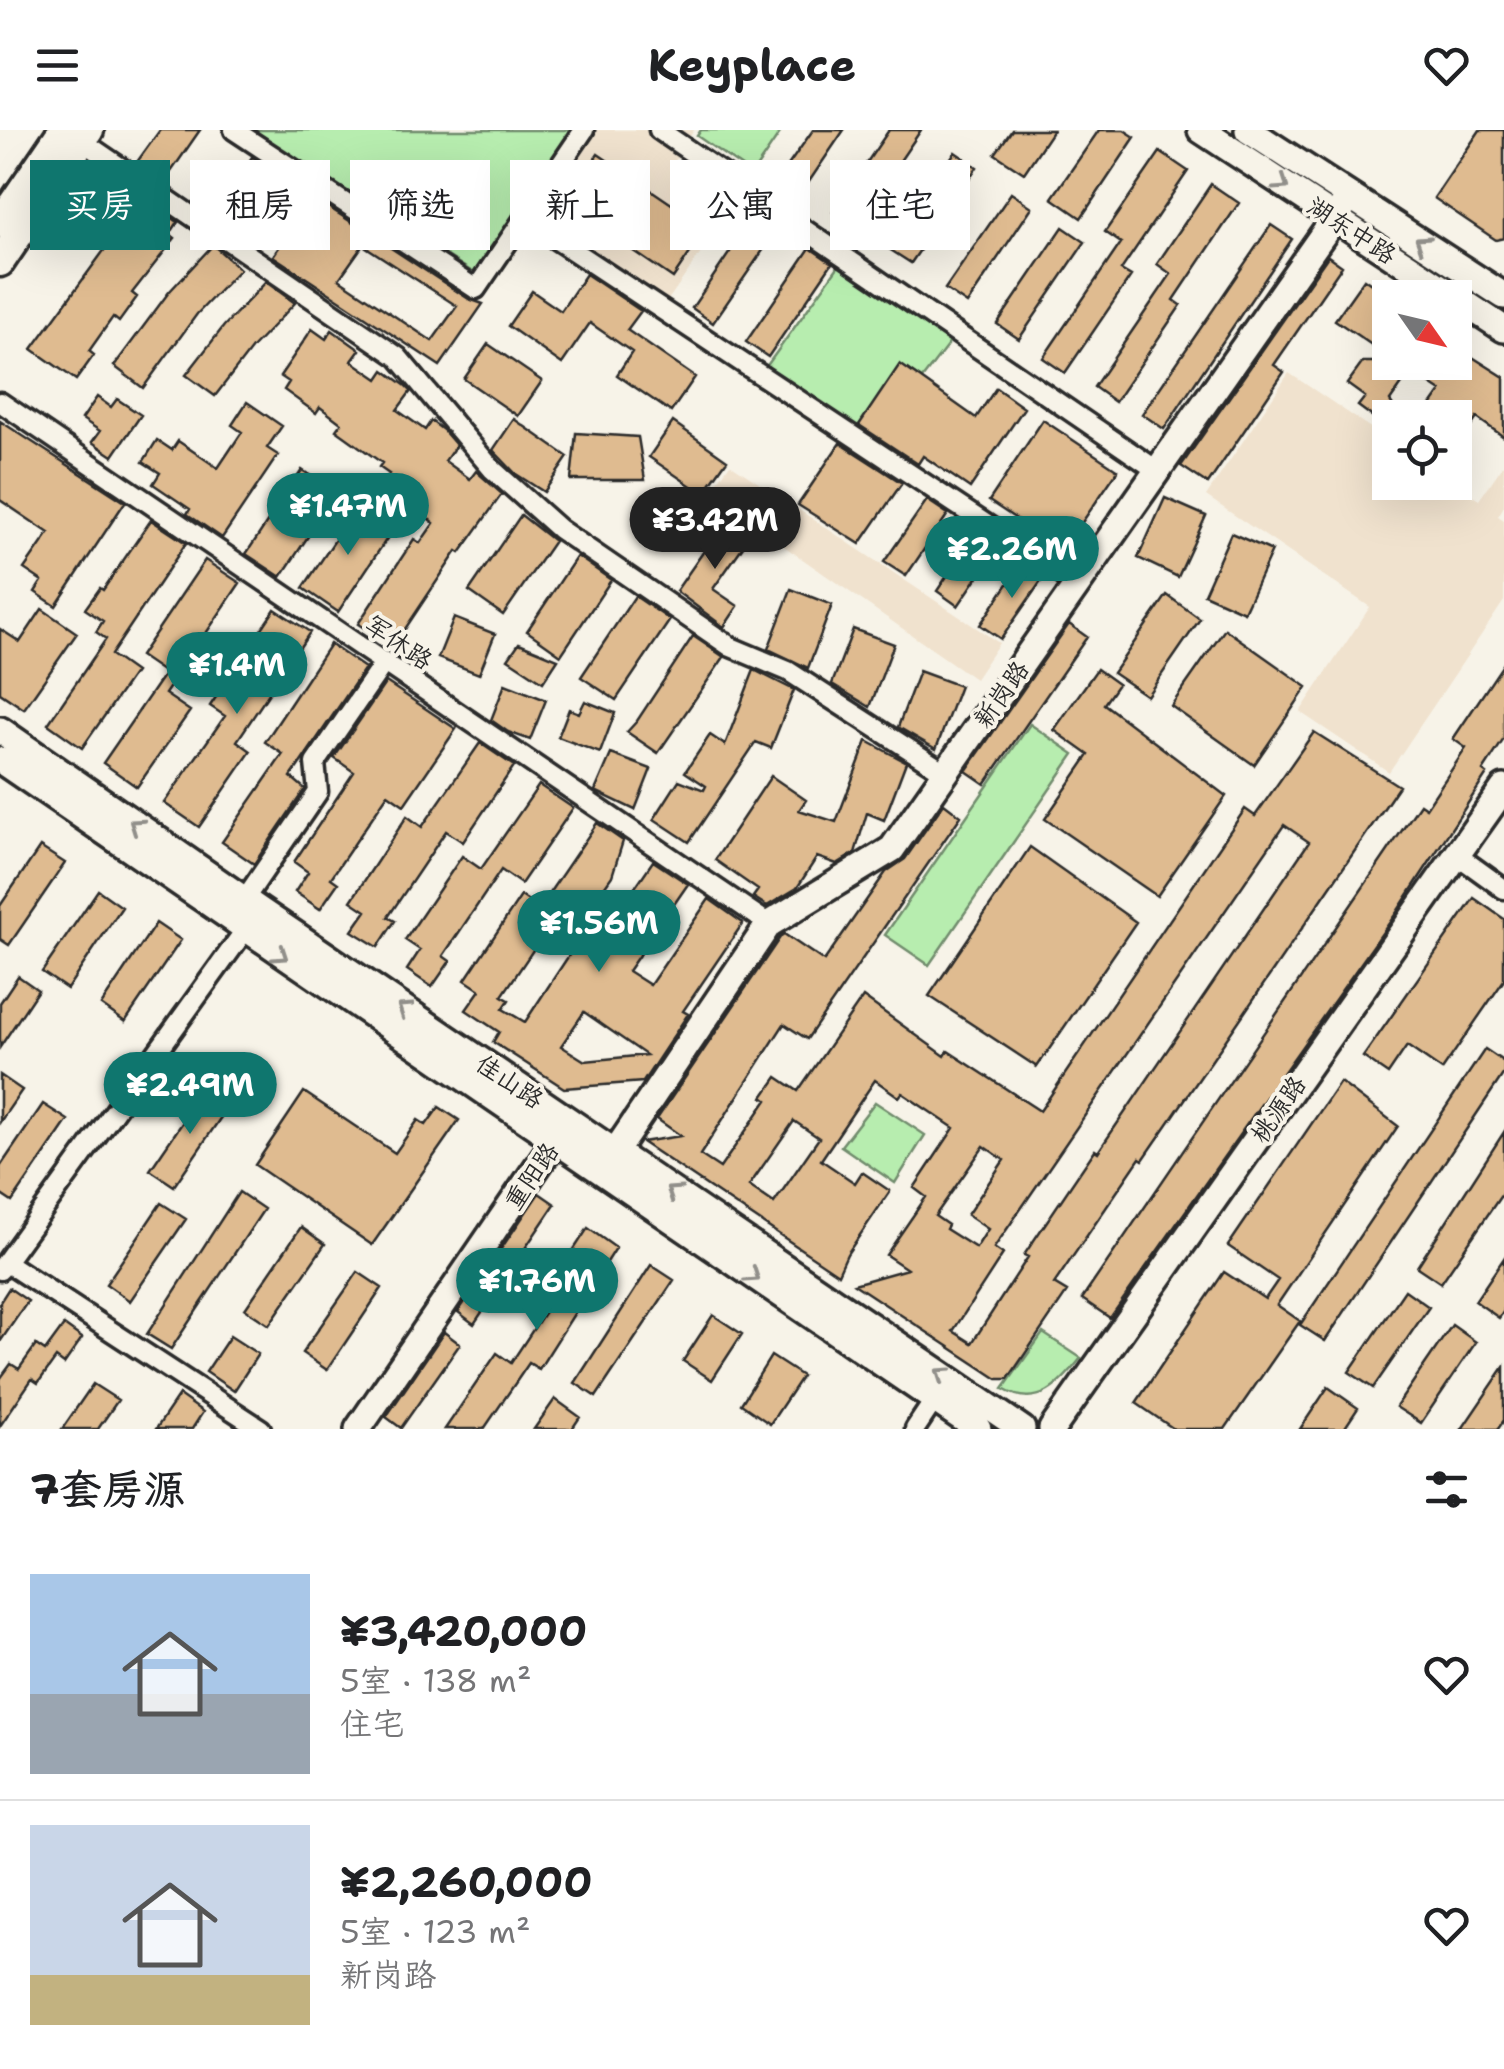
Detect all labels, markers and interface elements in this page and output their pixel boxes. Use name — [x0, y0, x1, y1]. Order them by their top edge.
text: Keyplace — [648, 35, 856, 95]
icon: menu — [30, 38, 85, 93]
icon: heart — [1419, 38, 1474, 93]
chip: 买房 — [30, 160, 170, 250]
chip: 租房 — [190, 160, 330, 250]
chip: 筛选 — [350, 160, 490, 250]
chip: 新上 — [510, 160, 650, 250]
chip: 公寓 — [670, 160, 810, 250]
chip: 住宅 — [830, 160, 970, 250]
one-way arrow — [1271, 172, 1289, 191]
street label: 湖东中路 — [1301, 189, 1403, 271]
one-way arrow — [1415, 236, 1433, 255]
north arrow — [1372, 280, 1472, 380]
map controls — [1372, 280, 1472, 500]
button: locate — [1372, 400, 1472, 500]
pin: ¥1.47M — [267, 473, 429, 558]
text: ¥1.47M — [289, 484, 407, 527]
pin: ¥3.42M — [634, 487, 796, 572]
text: ¥3.42M — [652, 498, 778, 541]
pin: ¥2.26M — [931, 516, 1093, 601]
text: ¥2.26M — [947, 527, 1077, 570]
street label: 军休路 — [358, 607, 440, 677]
pin: ¥1.4M — [167, 632, 307, 717]
text: ¥1.4M — [188, 643, 286, 686]
street label: 新岗路 — [966, 654, 1036, 734]
one-way arrow — [129, 819, 148, 837]
pin: ¥1.56M — [518, 890, 680, 975]
text: ¥1.56M — [539, 901, 659, 944]
one-way arrow — [270, 943, 289, 961]
one-way arrow — [397, 1003, 415, 1021]
street label: 佳山路 — [469, 1046, 551, 1116]
pin: ¥2.49M — [109, 1052, 271, 1137]
text: ¥2.49M — [126, 1063, 254, 1106]
street label: 桃源路 — [1243, 1069, 1313, 1149]
street label: 重阳路 — [496, 1135, 566, 1217]
one-way arrow — [665, 1185, 683, 1204]
pin: ¥1.76M — [456, 1248, 618, 1333]
text: ¥1.76M — [478, 1259, 596, 1302]
one-way arrow — [741, 1264, 760, 1282]
one-way arrow — [934, 1368, 953, 1386]
text: 7套房源 — [30, 1461, 185, 1517]
icon: filters — [1419, 1462, 1474, 1517]
text: ¥3,420,000 — [340, 1603, 587, 1659]
icon: home — [110, 1614, 230, 1734]
icon: heart — [1419, 1647, 1474, 1702]
text: 5室 · 138 m² — [340, 1659, 531, 1702]
text: 住宅 — [340, 1702, 404, 1745]
text: ¥2,260,000 — [340, 1854, 593, 1910]
icon: home — [110, 1865, 230, 1985]
icon: heart — [1419, 1898, 1474, 1953]
text: 5室 · 123 m² — [340, 1910, 531, 1953]
text: 新岗路 — [340, 1953, 436, 1996]

